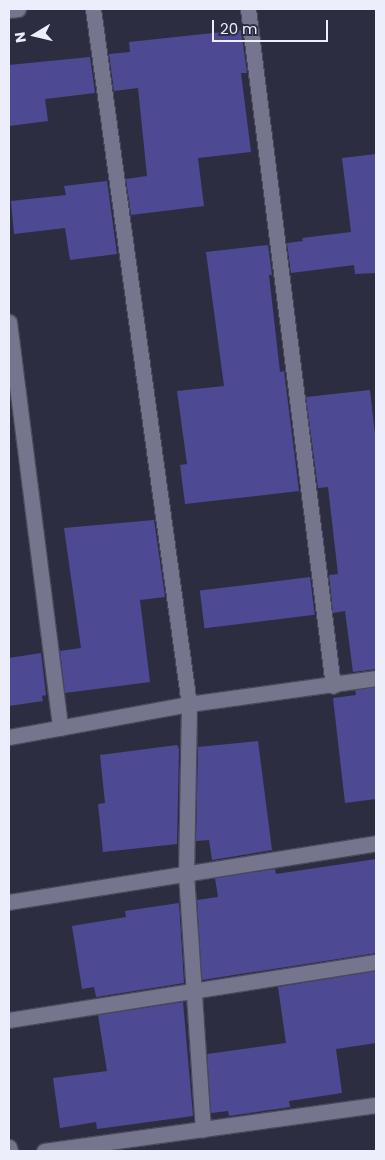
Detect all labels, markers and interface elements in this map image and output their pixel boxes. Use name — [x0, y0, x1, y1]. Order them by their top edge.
north arrow — [10, 10, 60, 60]
scale bar — [215, 10, 331, 42]
text: 20 m — [220, 18, 258, 39]
text: N — [9, 31, 31, 44]

